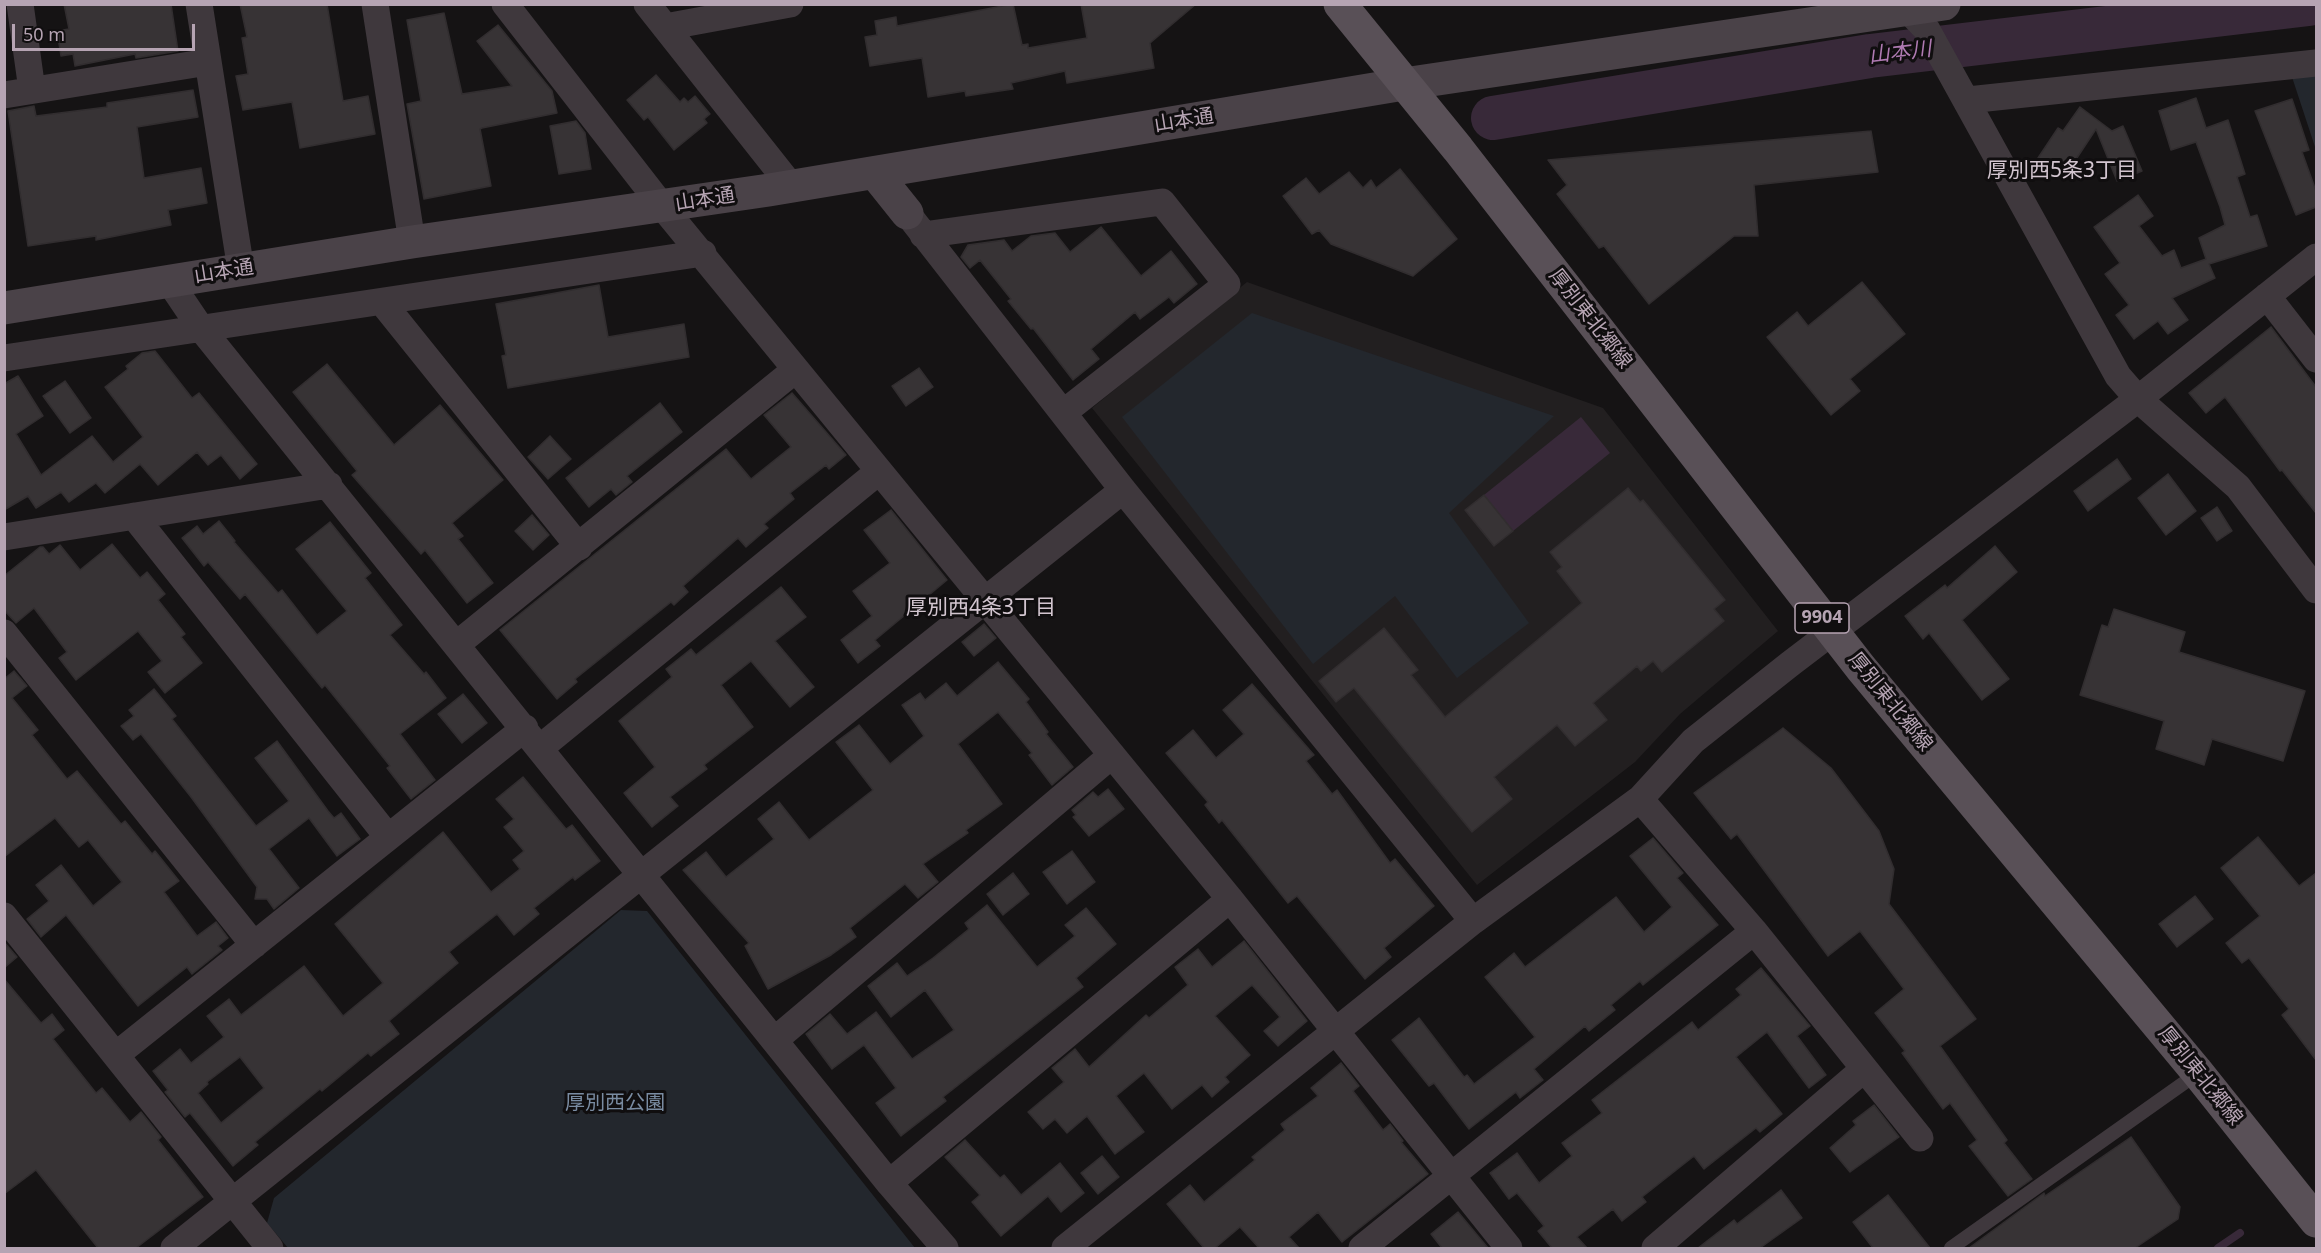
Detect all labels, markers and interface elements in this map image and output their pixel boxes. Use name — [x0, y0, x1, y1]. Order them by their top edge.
scale bar — [15, 12, 198, 50]
text: 50 m — [23, 22, 65, 46]
water label: 山本川 — [1867, 37, 1933, 69]
street label: 山本通 — [1152, 104, 1216, 138]
district label: 厚別西5条3丁目 — [1987, 158, 2137, 184]
street label: 山本通 — [673, 183, 737, 217]
street label: 山本通 — [192, 255, 256, 289]
street label: 厚別東北郷線 — [1544, 264, 1636, 374]
district label: 厚別西4条3丁目 — [906, 595, 1056, 621]
road number: 9904 — [1795, 603, 1849, 633]
street label: 厚別東北郷線 — [1843, 648, 1937, 756]
street label: 厚別東北郷線 — [2153, 1022, 2247, 1130]
park label: 厚別西公園 — [565, 1091, 665, 1115]

